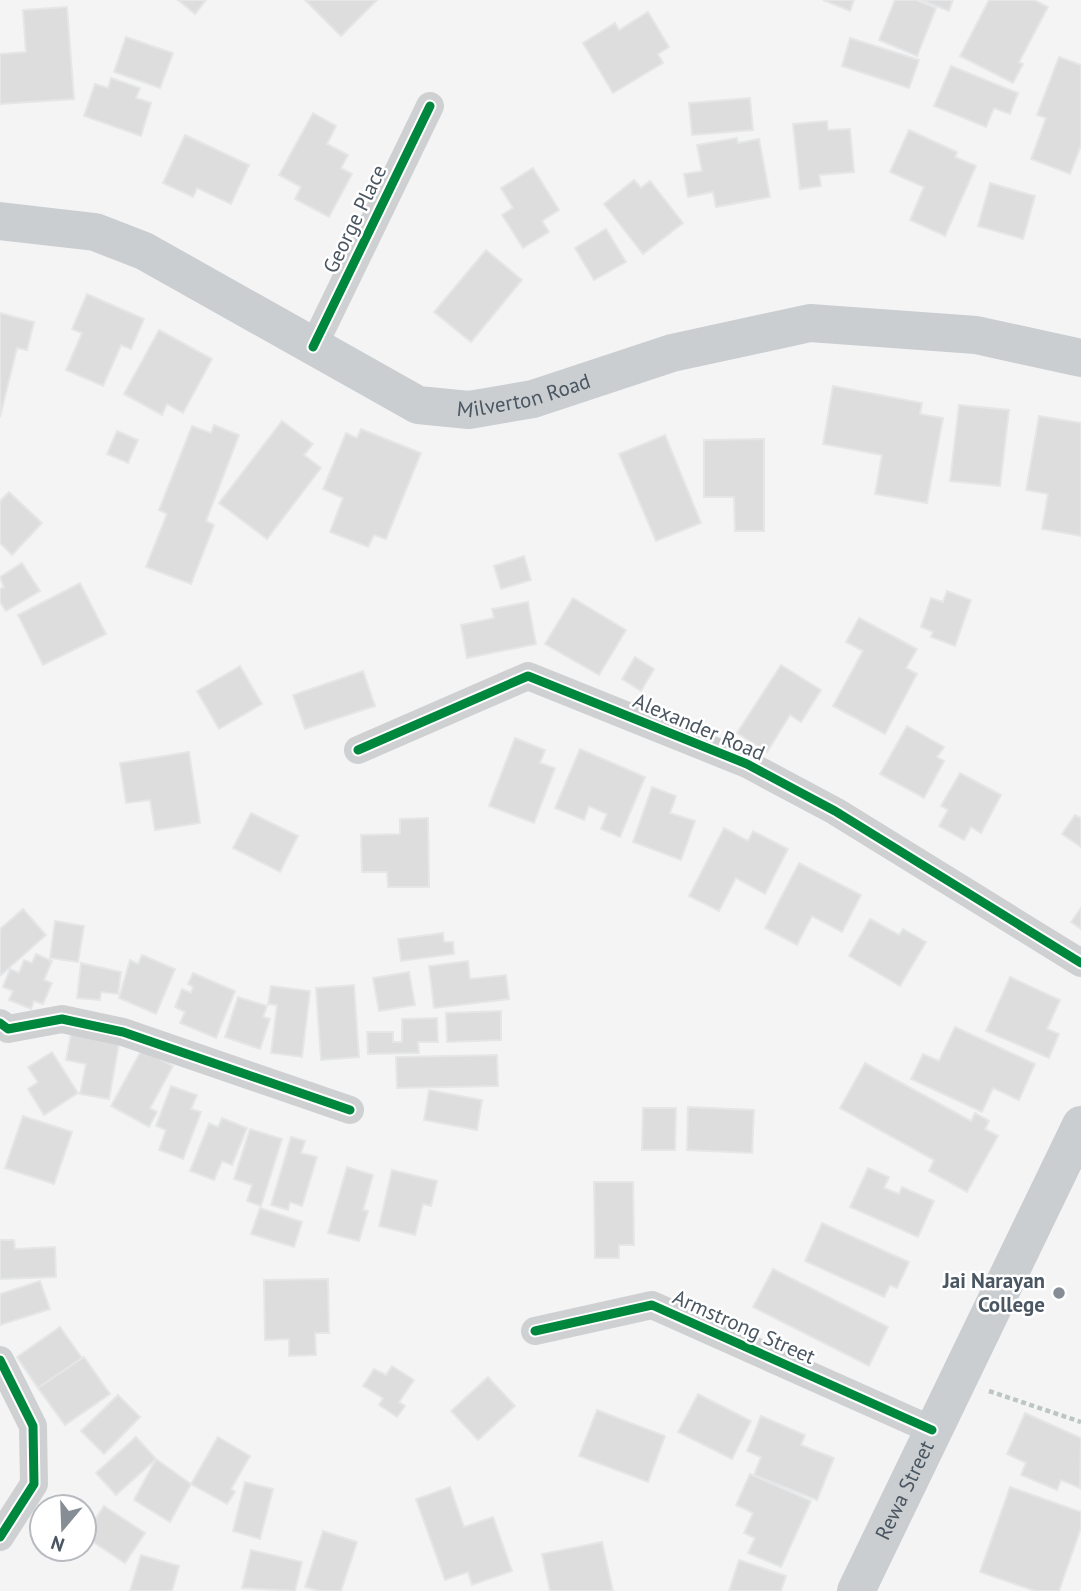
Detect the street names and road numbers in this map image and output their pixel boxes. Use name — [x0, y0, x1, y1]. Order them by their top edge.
street label: George Place — [317, 160, 392, 277]
street label: Milverton Road — [456, 367, 594, 423]
street label: Alexander Road — [629, 687, 769, 766]
street label: Armstrong Street — [669, 1283, 820, 1370]
street label: Rewa Street — [869, 1436, 940, 1544]

